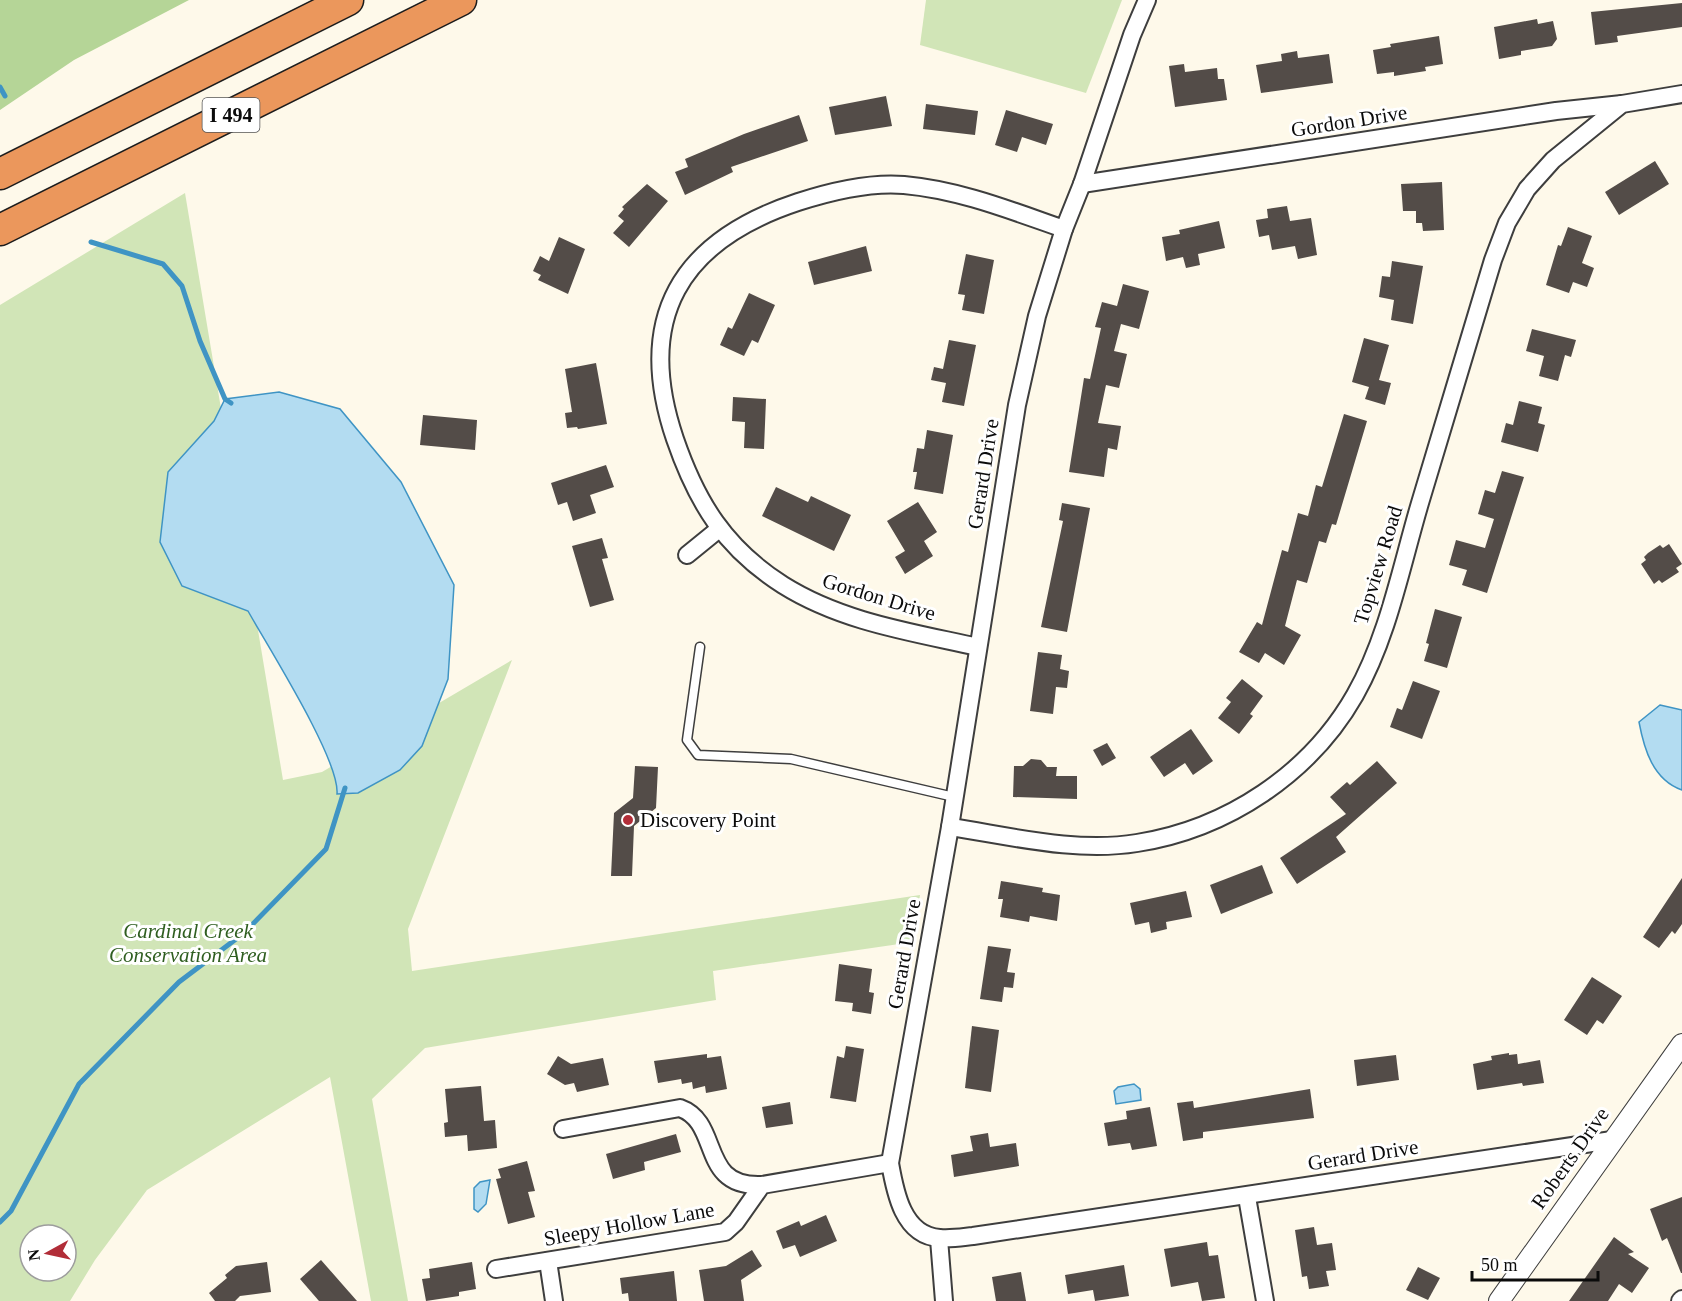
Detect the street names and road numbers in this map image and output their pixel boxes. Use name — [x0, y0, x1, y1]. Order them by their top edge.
road number: I 494 — [202, 98, 260, 132]
street label: Gordon Drive — [1289, 100, 1409, 142]
street label: Gerard Drive — [962, 417, 1004, 531]
street label: Topview Road — [1349, 502, 1408, 627]
street label: Gordon Drive — [819, 568, 939, 626]
street label: Gerard Drive — [883, 897, 925, 1011]
street label: Roberts Drive — [1526, 1103, 1614, 1213]
street label: Gerard Drive — [1306, 1134, 1420, 1176]
street label: Sleepy Hollow Lane — [542, 1197, 716, 1251]

